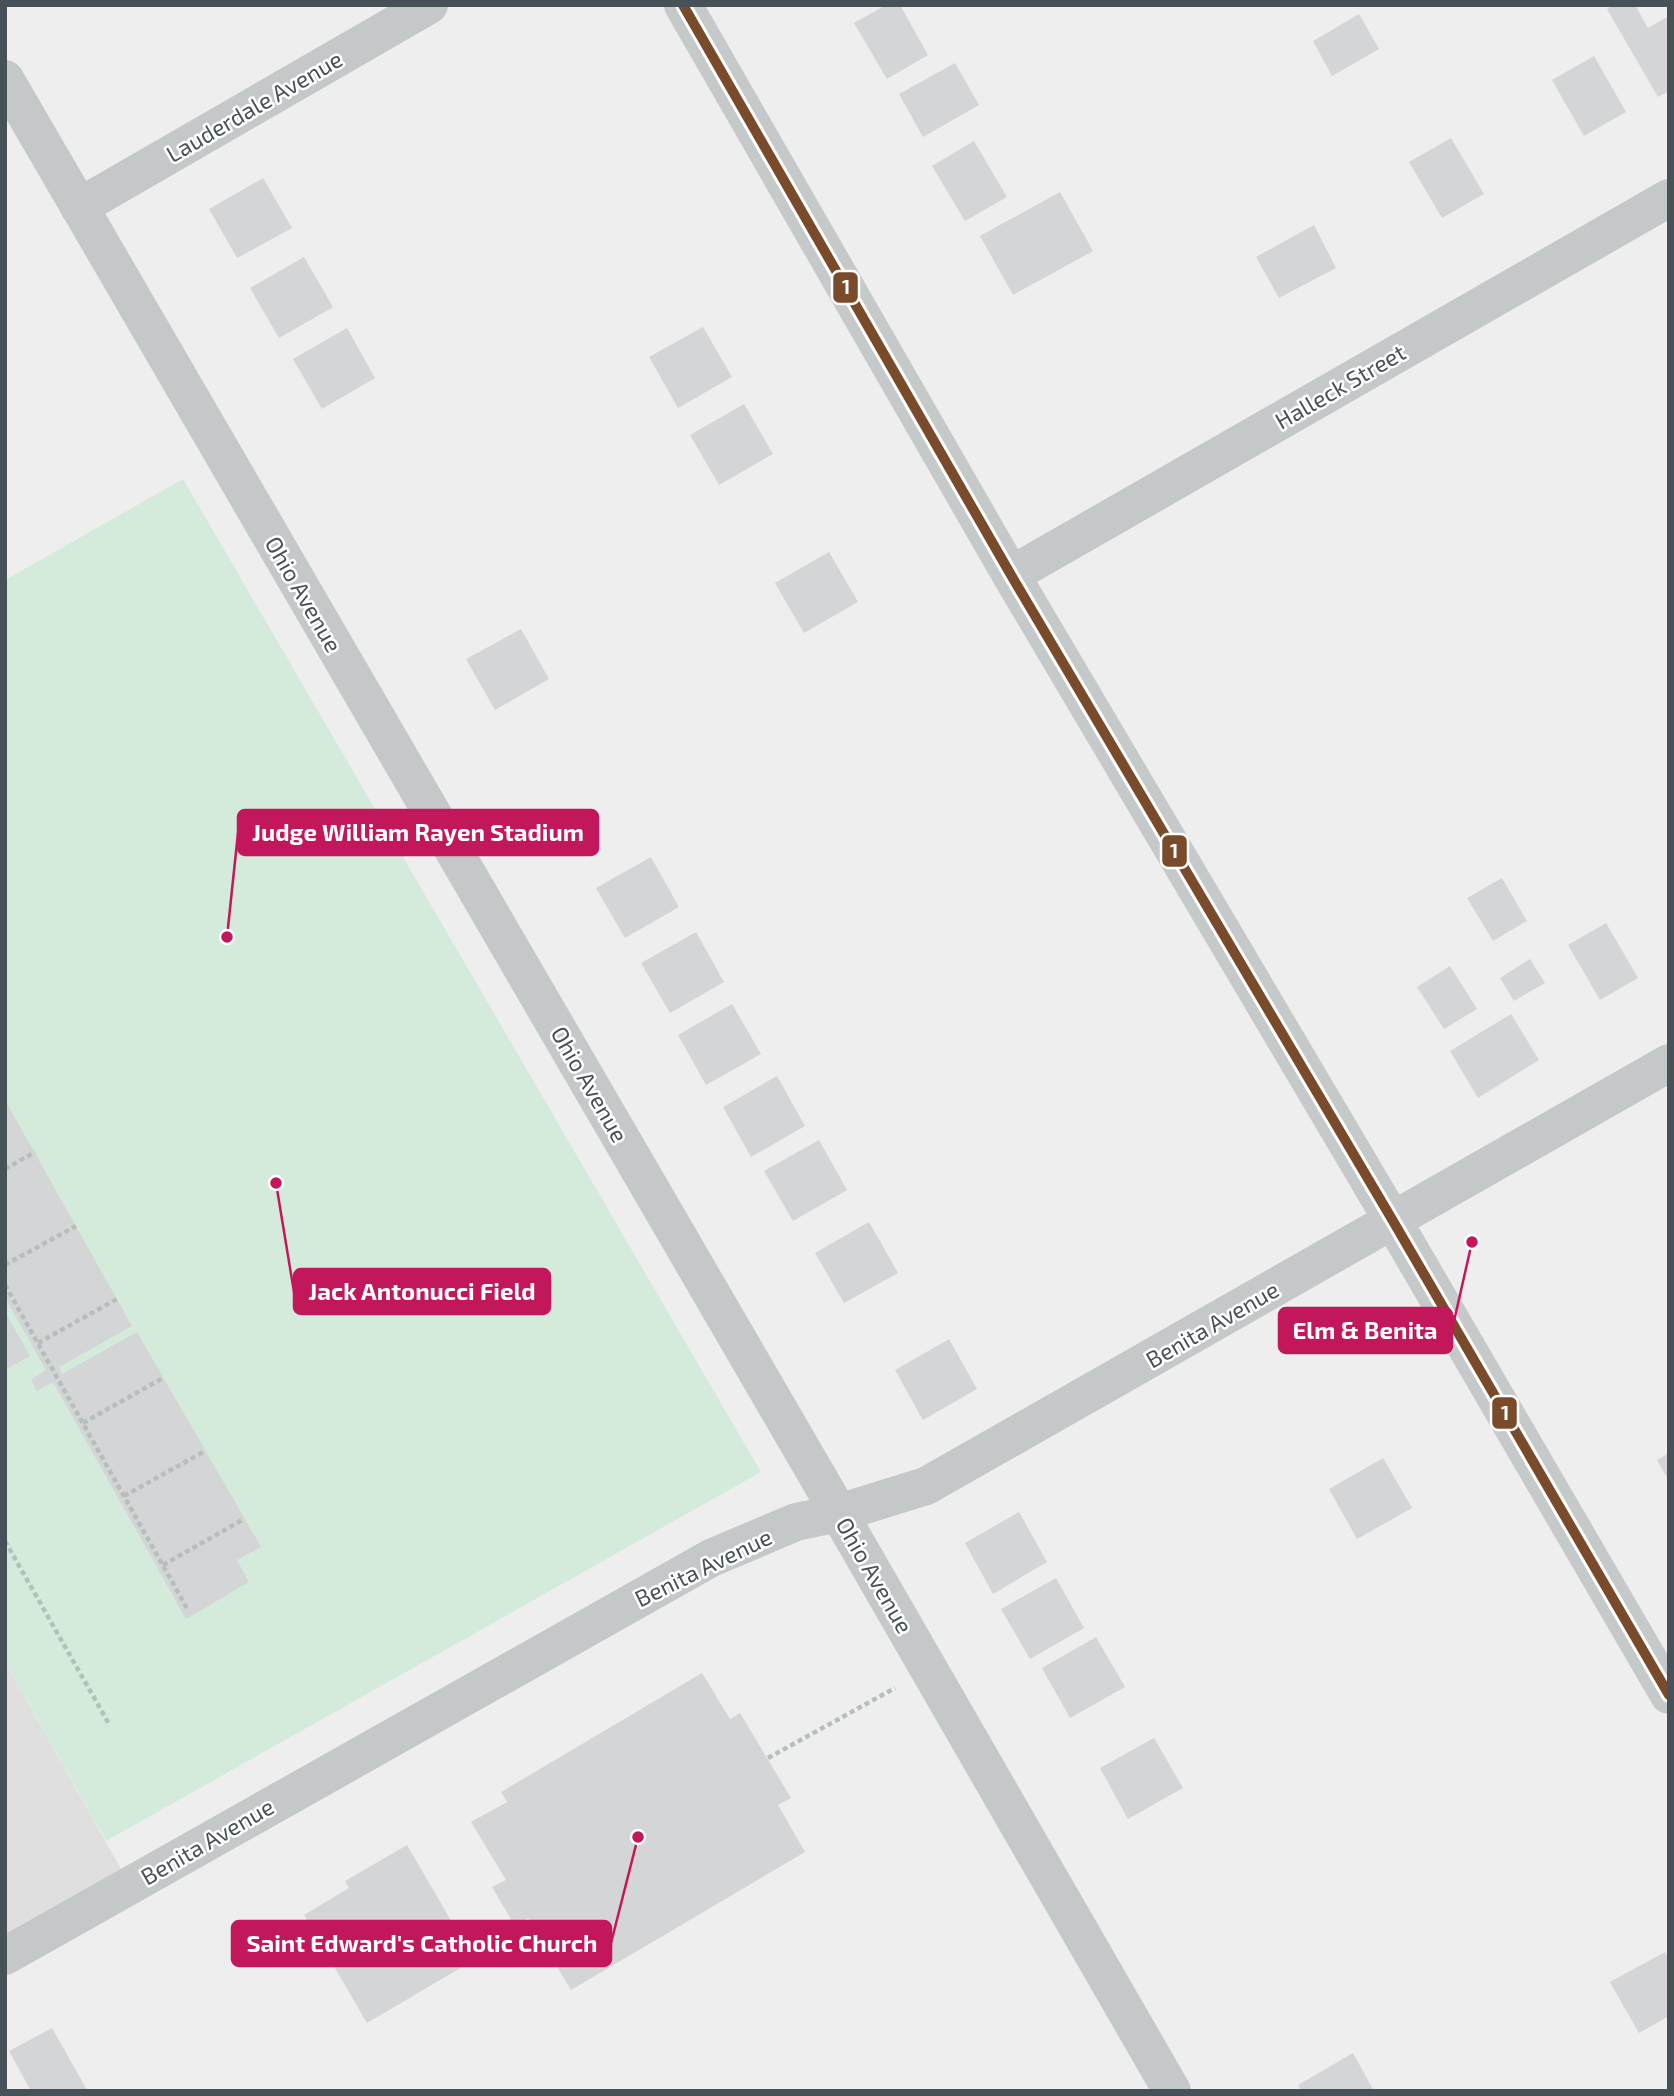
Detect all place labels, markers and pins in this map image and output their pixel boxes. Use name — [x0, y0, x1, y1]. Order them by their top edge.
callout: Judge William Rayen Stadium — [238, 810, 598, 855]
callout: Jack Antonucci Field — [294, 1269, 550, 1314]
callout: Elm & Benita — [1279, 1308, 1452, 1353]
callout: Saint Edward's Catholic Church — [232, 1921, 611, 1966]

